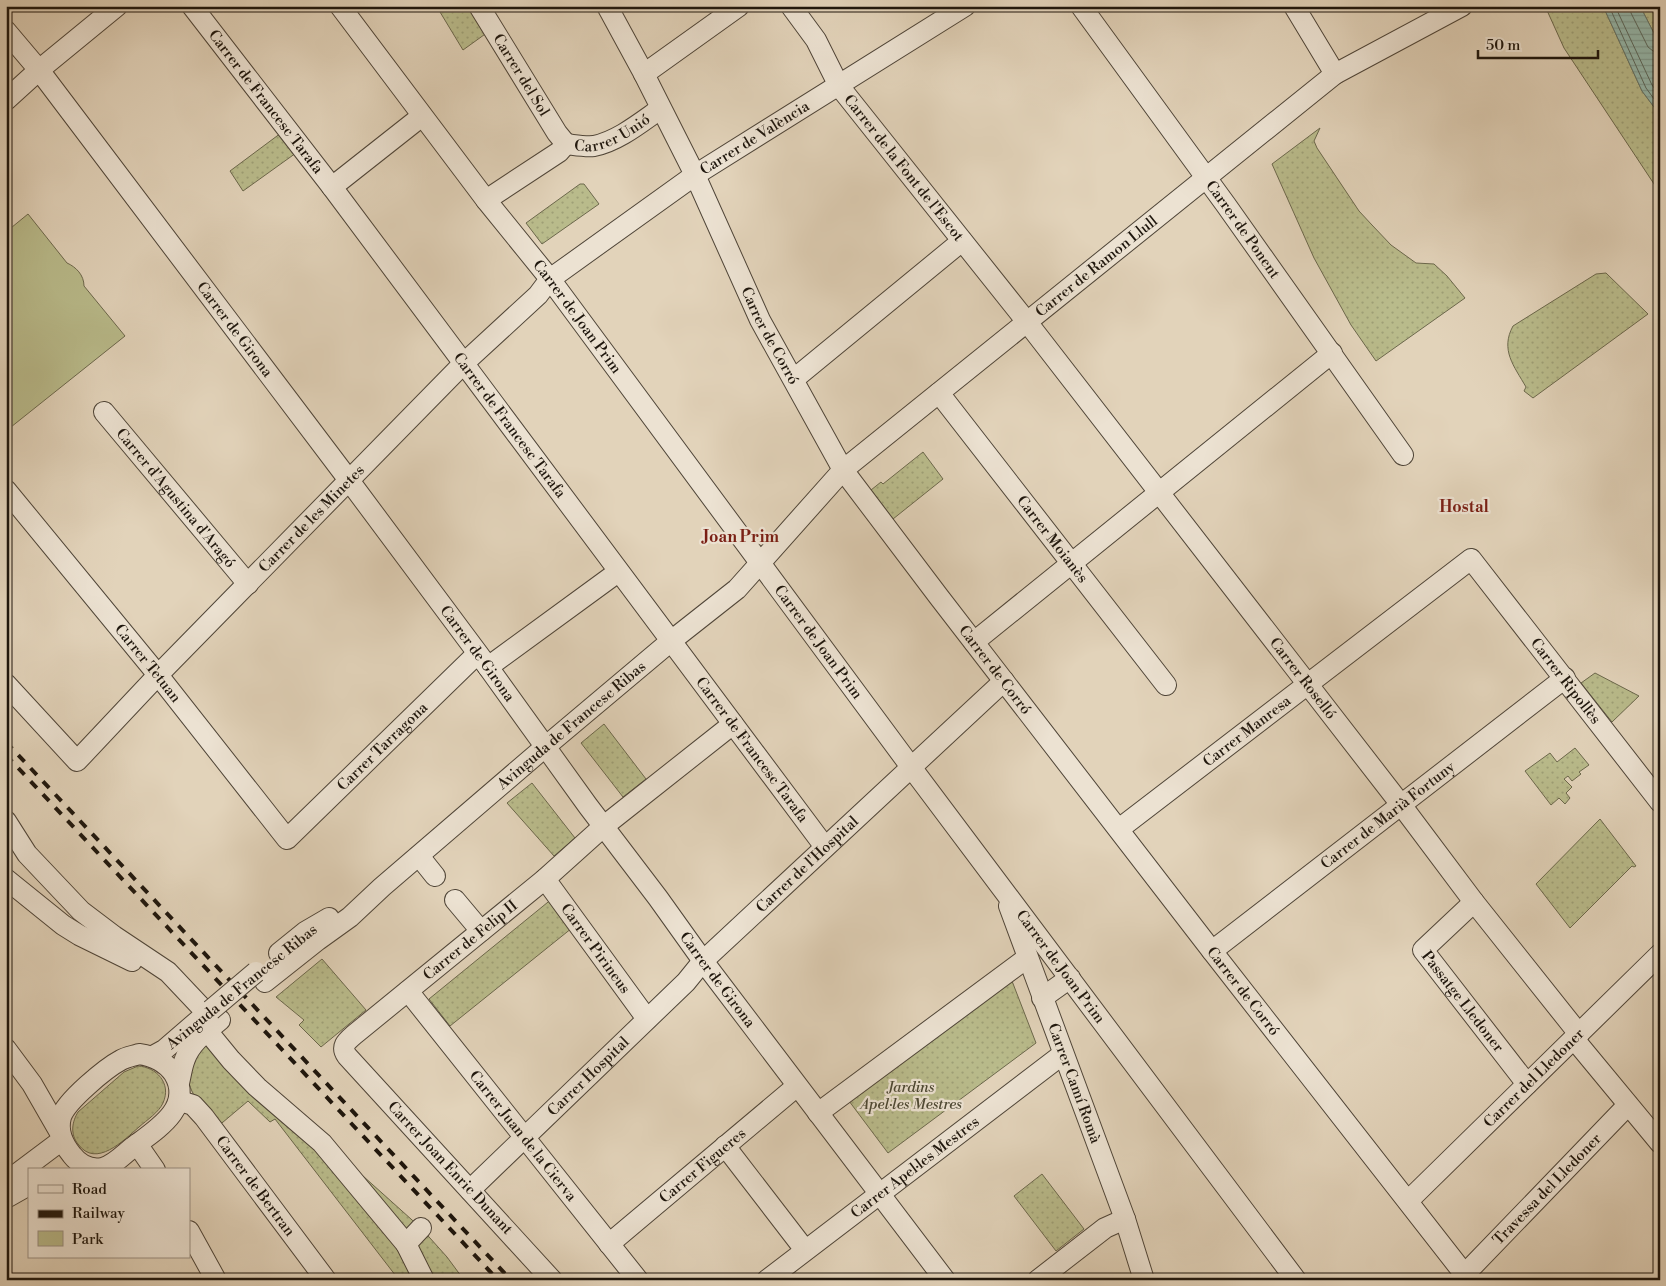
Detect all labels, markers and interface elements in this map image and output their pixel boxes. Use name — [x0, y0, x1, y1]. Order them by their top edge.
street label: Carrer de Francesc Tarafa — [204, 26, 328, 178]
scale bar — [1478, 28, 1598, 60]
street label: Carrer del Sol — [489, 30, 554, 120]
text: 50 m — [1486, 36, 1520, 55]
street label: Carrer de la Font de l'Escot — [840, 90, 969, 245]
street label: Carrer de València — [696, 96, 813, 179]
street label: Carrer Unió — [573, 110, 654, 156]
street label: Carrer de Ponent — [1202, 177, 1285, 283]
street label: Carrer de Ramon Llull — [1031, 211, 1162, 321]
street label: Carrer de Joan Prim — [529, 256, 626, 377]
street label: Carrer de Girona — [193, 278, 277, 381]
street label: Carrer de Corró — [737, 284, 803, 388]
street label: Carrer de Francesc Tarafa — [449, 349, 571, 502]
street label: Carrer d'Agustina d'Aragó — [112, 424, 240, 572]
street label: Carrer de les Minetes — [254, 461, 368, 576]
street label: Carrer Moianès — [1013, 492, 1092, 587]
district label: Hostal — [1439, 497, 1490, 517]
district label: Joan Prim — [701, 527, 779, 547]
street label: Carrer de Joan Prim — [770, 581, 867, 703]
street label: Carrer de Girona — [436, 602, 519, 706]
street label: Carrer Tetuan — [111, 620, 185, 706]
street label: Carrer de Corró — [955, 621, 1036, 718]
street label: Carrer Roselló — [1265, 634, 1341, 723]
street label: Carrer Ripollès — [1526, 634, 1605, 728]
street label: Avinguda de Francesc Ribas — [492, 657, 650, 794]
street label: Carrer de Francesc Tarafa — [692, 673, 813, 826]
street label: Carrer Manresa — [1199, 691, 1295, 771]
street label: Carrer Tarragona — [333, 698, 432, 795]
street label: Carrer de Marià Fortuny — [1317, 757, 1459, 873]
street label: Carrer de l'Hospital — [752, 811, 863, 917]
street label: Carrer de Felip II — [419, 896, 521, 984]
street label: Carrer Pirineus — [557, 900, 635, 997]
street label: Carrer de Joan Prim — [1012, 906, 1110, 1027]
street label: Avinguda de Francesc Ribas — [162, 920, 321, 1054]
street label: Carrer de Girona — [676, 928, 760, 1032]
street label: Carrer de Corró — [1203, 943, 1284, 1039]
street label: Passatge Lledoner — [1418, 947, 1508, 1056]
street label: Carrer Camí Romà — [1044, 1021, 1106, 1146]
street label: Carrer del Lledoner — [1479, 1024, 1588, 1131]
street label: Carrer Hospital — [543, 1032, 633, 1120]
street label: Carrer Juan de la Cierva — [465, 1066, 581, 1205]
park label: Jardins Apel·les Mestres — [858, 1078, 962, 1114]
street label: Carrer Joan Enric Dunant — [383, 1097, 517, 1239]
street label: Carrer Apel·les Mestres — [847, 1112, 983, 1222]
street label: Carrer Figueres — [655, 1124, 750, 1207]
street label: Travessa del Lledoner — [1489, 1129, 1606, 1249]
street label: Carrer de Bertran — [212, 1132, 299, 1240]
legend — [28, 1168, 190, 1258]
text: Road — [72, 1180, 107, 1199]
text: Railway — [72, 1204, 126, 1223]
text: Park — [72, 1230, 104, 1249]

